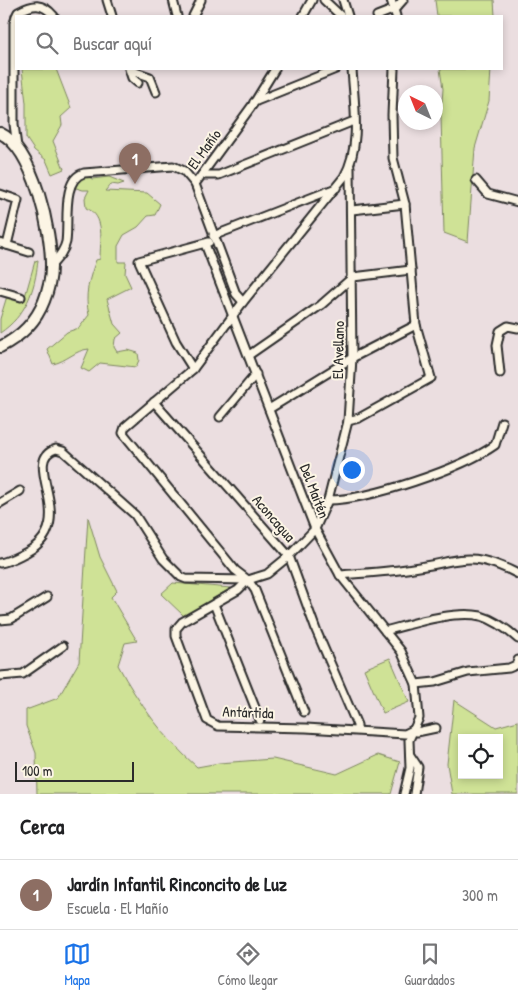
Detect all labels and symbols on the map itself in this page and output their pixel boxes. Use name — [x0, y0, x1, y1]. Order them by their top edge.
north arrow — [398, 85, 443, 130]
street label: El Mañío — [182, 125, 226, 173]
pin: 1 — [119, 143, 151, 184]
street label: El Avellano — [327, 321, 349, 379]
your location — [339, 457, 365, 483]
street label: Del Maitén — [295, 461, 335, 521]
street label: Aconcagua — [248, 490, 300, 546]
street label: Antártida — [222, 701, 274, 723]
scale bar — [15, 759, 134, 782]

